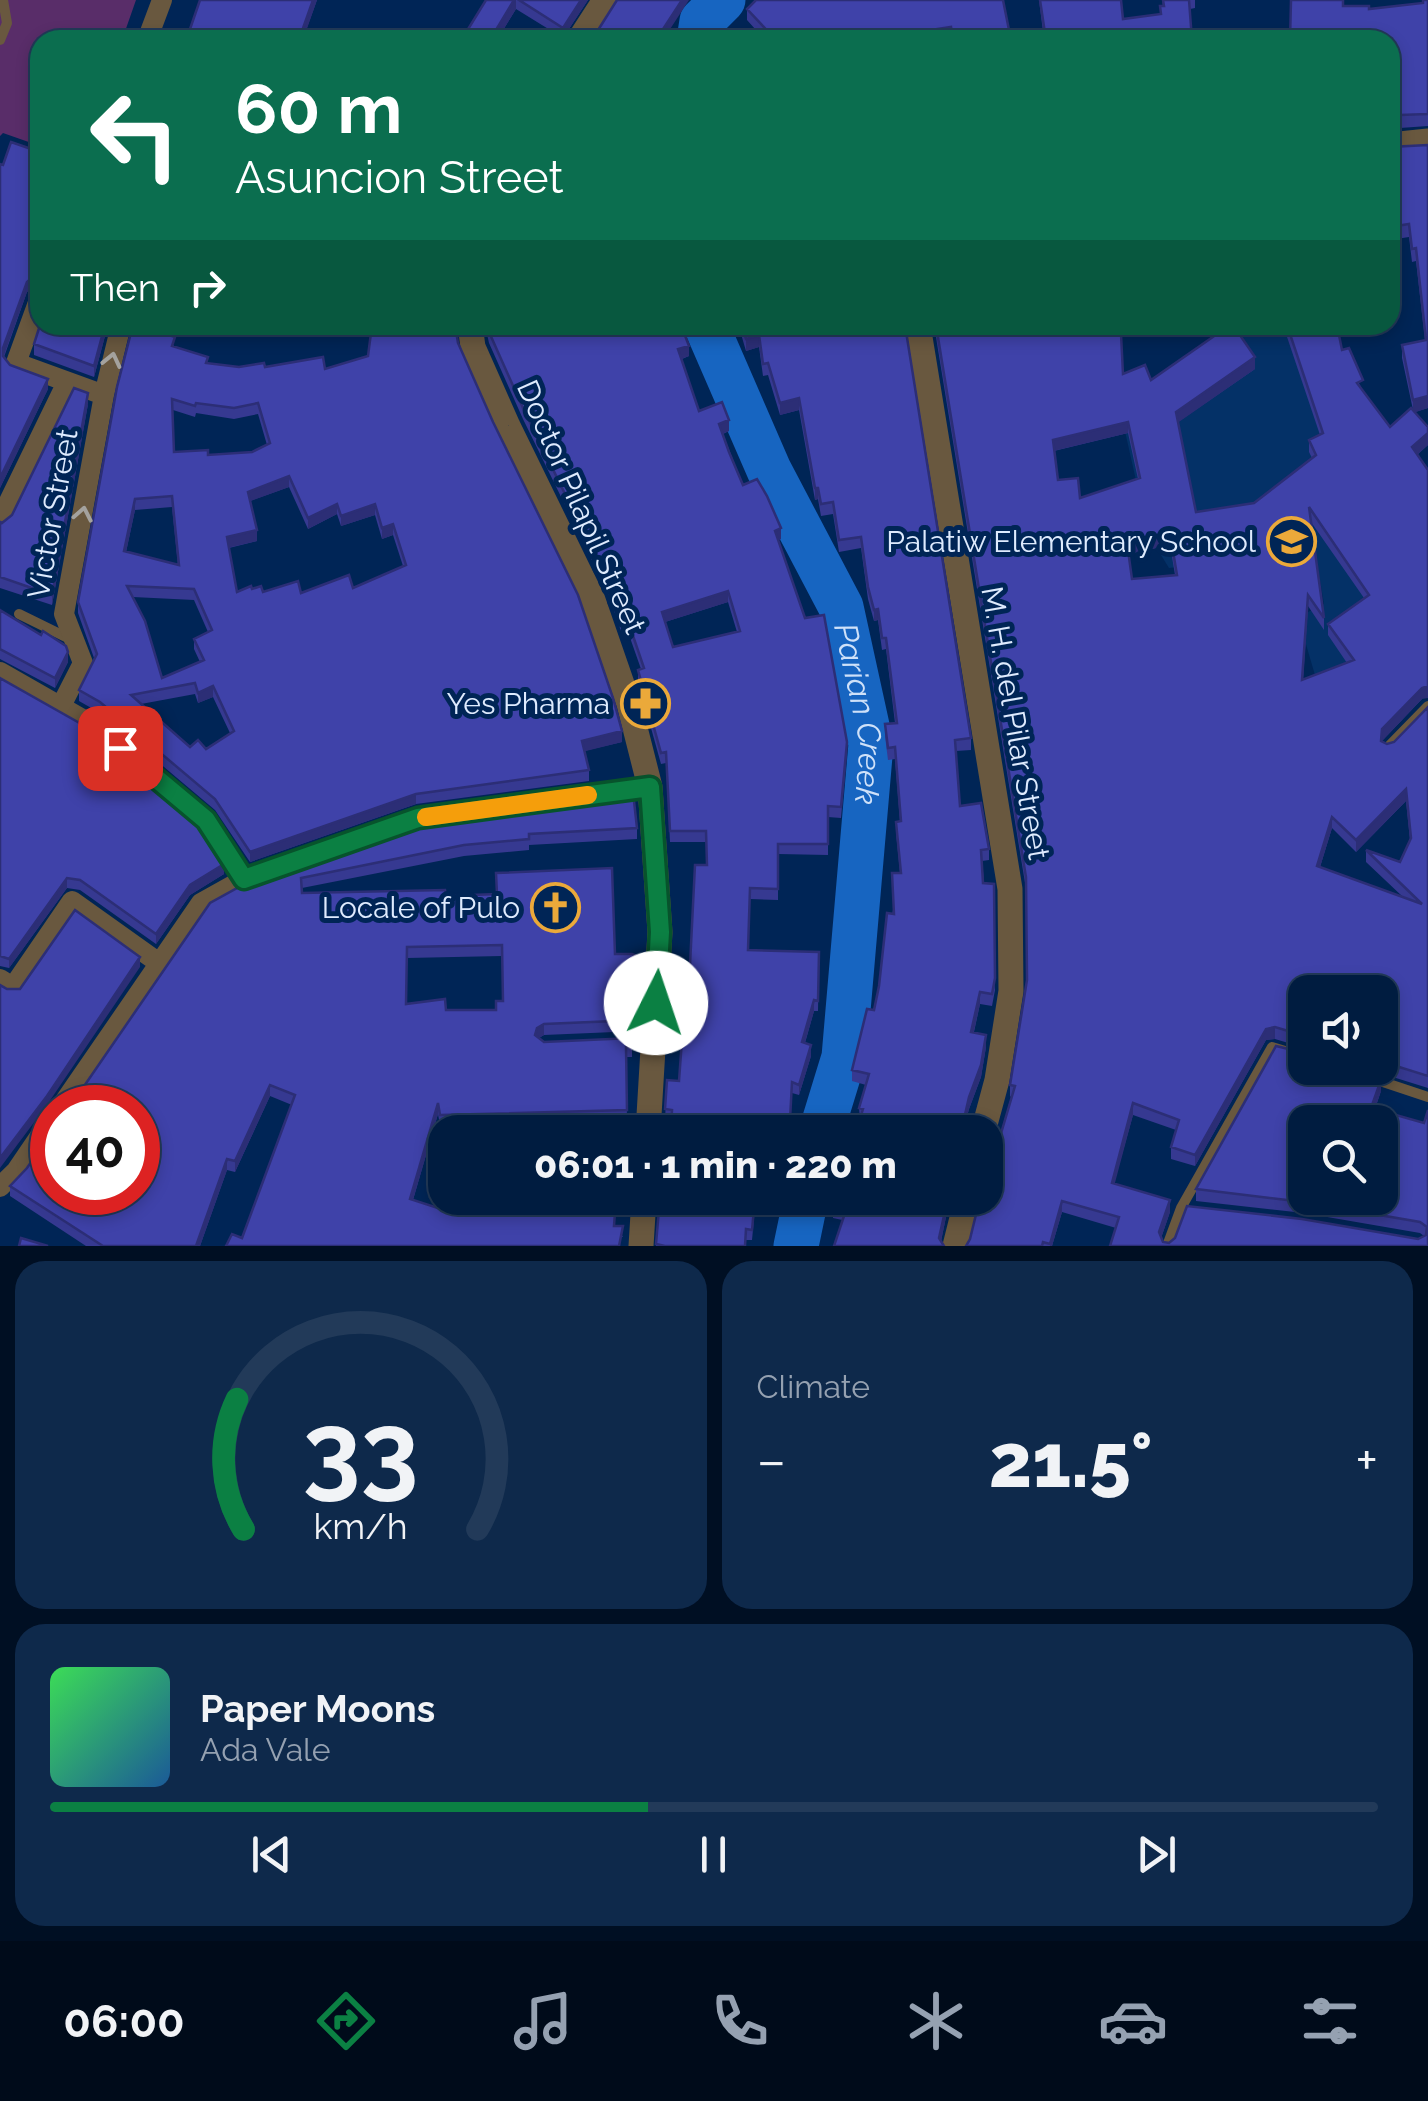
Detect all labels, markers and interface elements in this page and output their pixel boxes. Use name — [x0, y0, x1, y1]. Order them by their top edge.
text: 60 m — [235, 67, 402, 149]
icon: left — [70, 70, 200, 200]
text: Asuncion Street — [235, 151, 564, 204]
icon: right — [180, 260, 235, 315]
text: Then — [70, 265, 160, 310]
one-way arrow — [100, 352, 121, 369]
street label: Doctor Pilapil Street — [510, 375, 653, 639]
street label: Victor Street — [20, 426, 85, 601]
one-way arrow — [72, 506, 93, 523]
school or university icon: Palatiw Elementary School — [1265, 516, 1317, 568]
place label: Palatiw Elementary School — [886, 524, 1257, 559]
street label: M. H. del Pilar Street — [974, 584, 1057, 862]
water label: Parian Creek — [827, 620, 890, 806]
pharmacy icon: Yes Pharma — [619, 678, 671, 730]
place label: Yes Pharma — [447, 686, 610, 721]
pin — [78, 706, 163, 791]
icon: arrive — [93, 721, 148, 776]
church icon: Locale of Pulo — [529, 882, 581, 934]
place label: Locale of Pulo — [322, 890, 520, 925]
position arrow — [604, 951, 708, 1055]
map controls — [1288, 975, 1398, 1215]
button: sound — [1288, 975, 1398, 1085]
speed limit sign: 40 — [30, 1085, 160, 1215]
button: search — [1288, 1105, 1398, 1215]
text: 06:01 · 1 min · 220 m — [534, 1142, 897, 1187]
text: Climate — [757, 1368, 870, 1405]
text: 33 — [303, 1389, 419, 1511]
text: 21.5° — [989, 1416, 1153, 1505]
text: − — [757, 1428, 786, 1493]
text: + — [1355, 1428, 1378, 1493]
text: km/h — [314, 1505, 408, 1547]
text: Paper Moons — [200, 1686, 435, 1731]
text: Ada Vale — [200, 1731, 331, 1768]
icon: previous — [244, 1827, 299, 1882]
icon: pause — [686, 1827, 741, 1882]
icon: next — [1129, 1827, 1184, 1882]
icon: directions — [311, 1986, 381, 2056]
icon: music — [508, 1986, 578, 2056]
icon: phone — [705, 1986, 775, 2056]
icon: climate — [901, 1986, 971, 2056]
icon: car — [1098, 1986, 1168, 2056]
icon: filters — [1295, 1986, 1365, 2056]
text: 06:00 — [63, 1995, 185, 2048]

